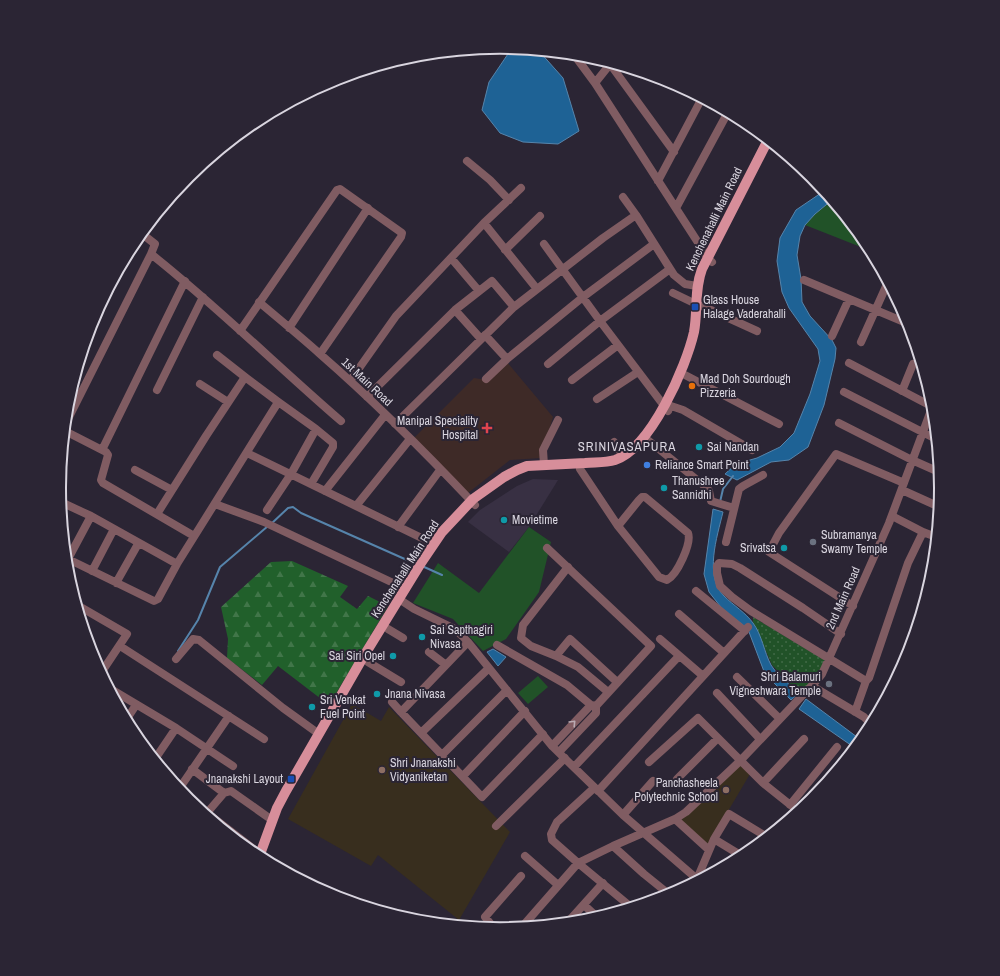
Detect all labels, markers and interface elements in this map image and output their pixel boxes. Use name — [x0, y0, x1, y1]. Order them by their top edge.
street label: Kenchenahalli Main Road — [682, 165, 746, 273]
place label: Glass House Halage Vaderahalli — [703, 292, 786, 322]
marker: Glass House Halage Vaderahalli — [690, 302, 700, 312]
street label: 1st Main Road — [338, 354, 396, 410]
place label: Mad Doh Sourdough Pizzeria — [700, 371, 791, 401]
marker: Mad Doh Sourdough Pizzeria — [687, 381, 697, 391]
place label: Manipal Speciality Hospital — [397, 413, 478, 443]
marker: Manipal Speciality Hospital — [481, 422, 493, 434]
district label: SRINIVASAPURA — [578, 438, 676, 455]
place label: Sai Nandan — [707, 439, 759, 455]
marker: Sai Nandan — [694, 442, 704, 452]
place label: Reliance Smart Point — [655, 457, 749, 473]
marker: Reliance Smart Point — [642, 460, 652, 470]
place label: Thanushree Sannidhi — [672, 473, 725, 503]
marker: Thanushree Sannidhi — [659, 483, 669, 493]
place label: Movietime — [512, 512, 558, 528]
marker: Movietime — [499, 515, 509, 525]
street label: Kenchenahalli Main Road — [367, 517, 443, 621]
place label: Subramanya Swamy Temple — [821, 527, 888, 557]
marker: Subramanya Swamy Temple — [808, 537, 818, 547]
place label: Srivatsa — [740, 540, 777, 556]
marker: Srivatsa — [779, 543, 789, 553]
street label: 2nd Main Road — [822, 564, 864, 632]
place label: Sai Sapthagiri Nivasa — [430, 622, 493, 652]
marker: Sai Sapthagiri Nivasa — [417, 632, 427, 642]
place label: Sai Siri Opel — [329, 648, 385, 664]
marker: Sai Siri Opel — [388, 651, 398, 661]
place label: Shri Balamuri Vigneshwara Temple — [729, 669, 821, 699]
marker: Shri Balamuri Vigneshwara Temple — [824, 679, 834, 689]
place label: Jnana Nivasa — [385, 686, 446, 702]
marker: Jnana Nivasa — [372, 689, 382, 699]
place label: Sri Venkat Fuel Point — [320, 692, 366, 722]
marker: Sri Venkat Fuel Point — [307, 702, 317, 712]
one-way arrow — [569, 720, 576, 728]
place label: Shri Jnanakshi Vidyaniketan — [390, 755, 456, 785]
marker: Shri Jnanakshi Vidyaniketan — [377, 765, 387, 775]
place label: Jnanakshi Layout — [206, 771, 283, 787]
marker: Jnanakshi Layout — [286, 774, 296, 784]
place label: Panchasheela Polytechnic School — [634, 775, 719, 805]
marker: Panchasheela Polytechnic School — [721, 785, 731, 795]

